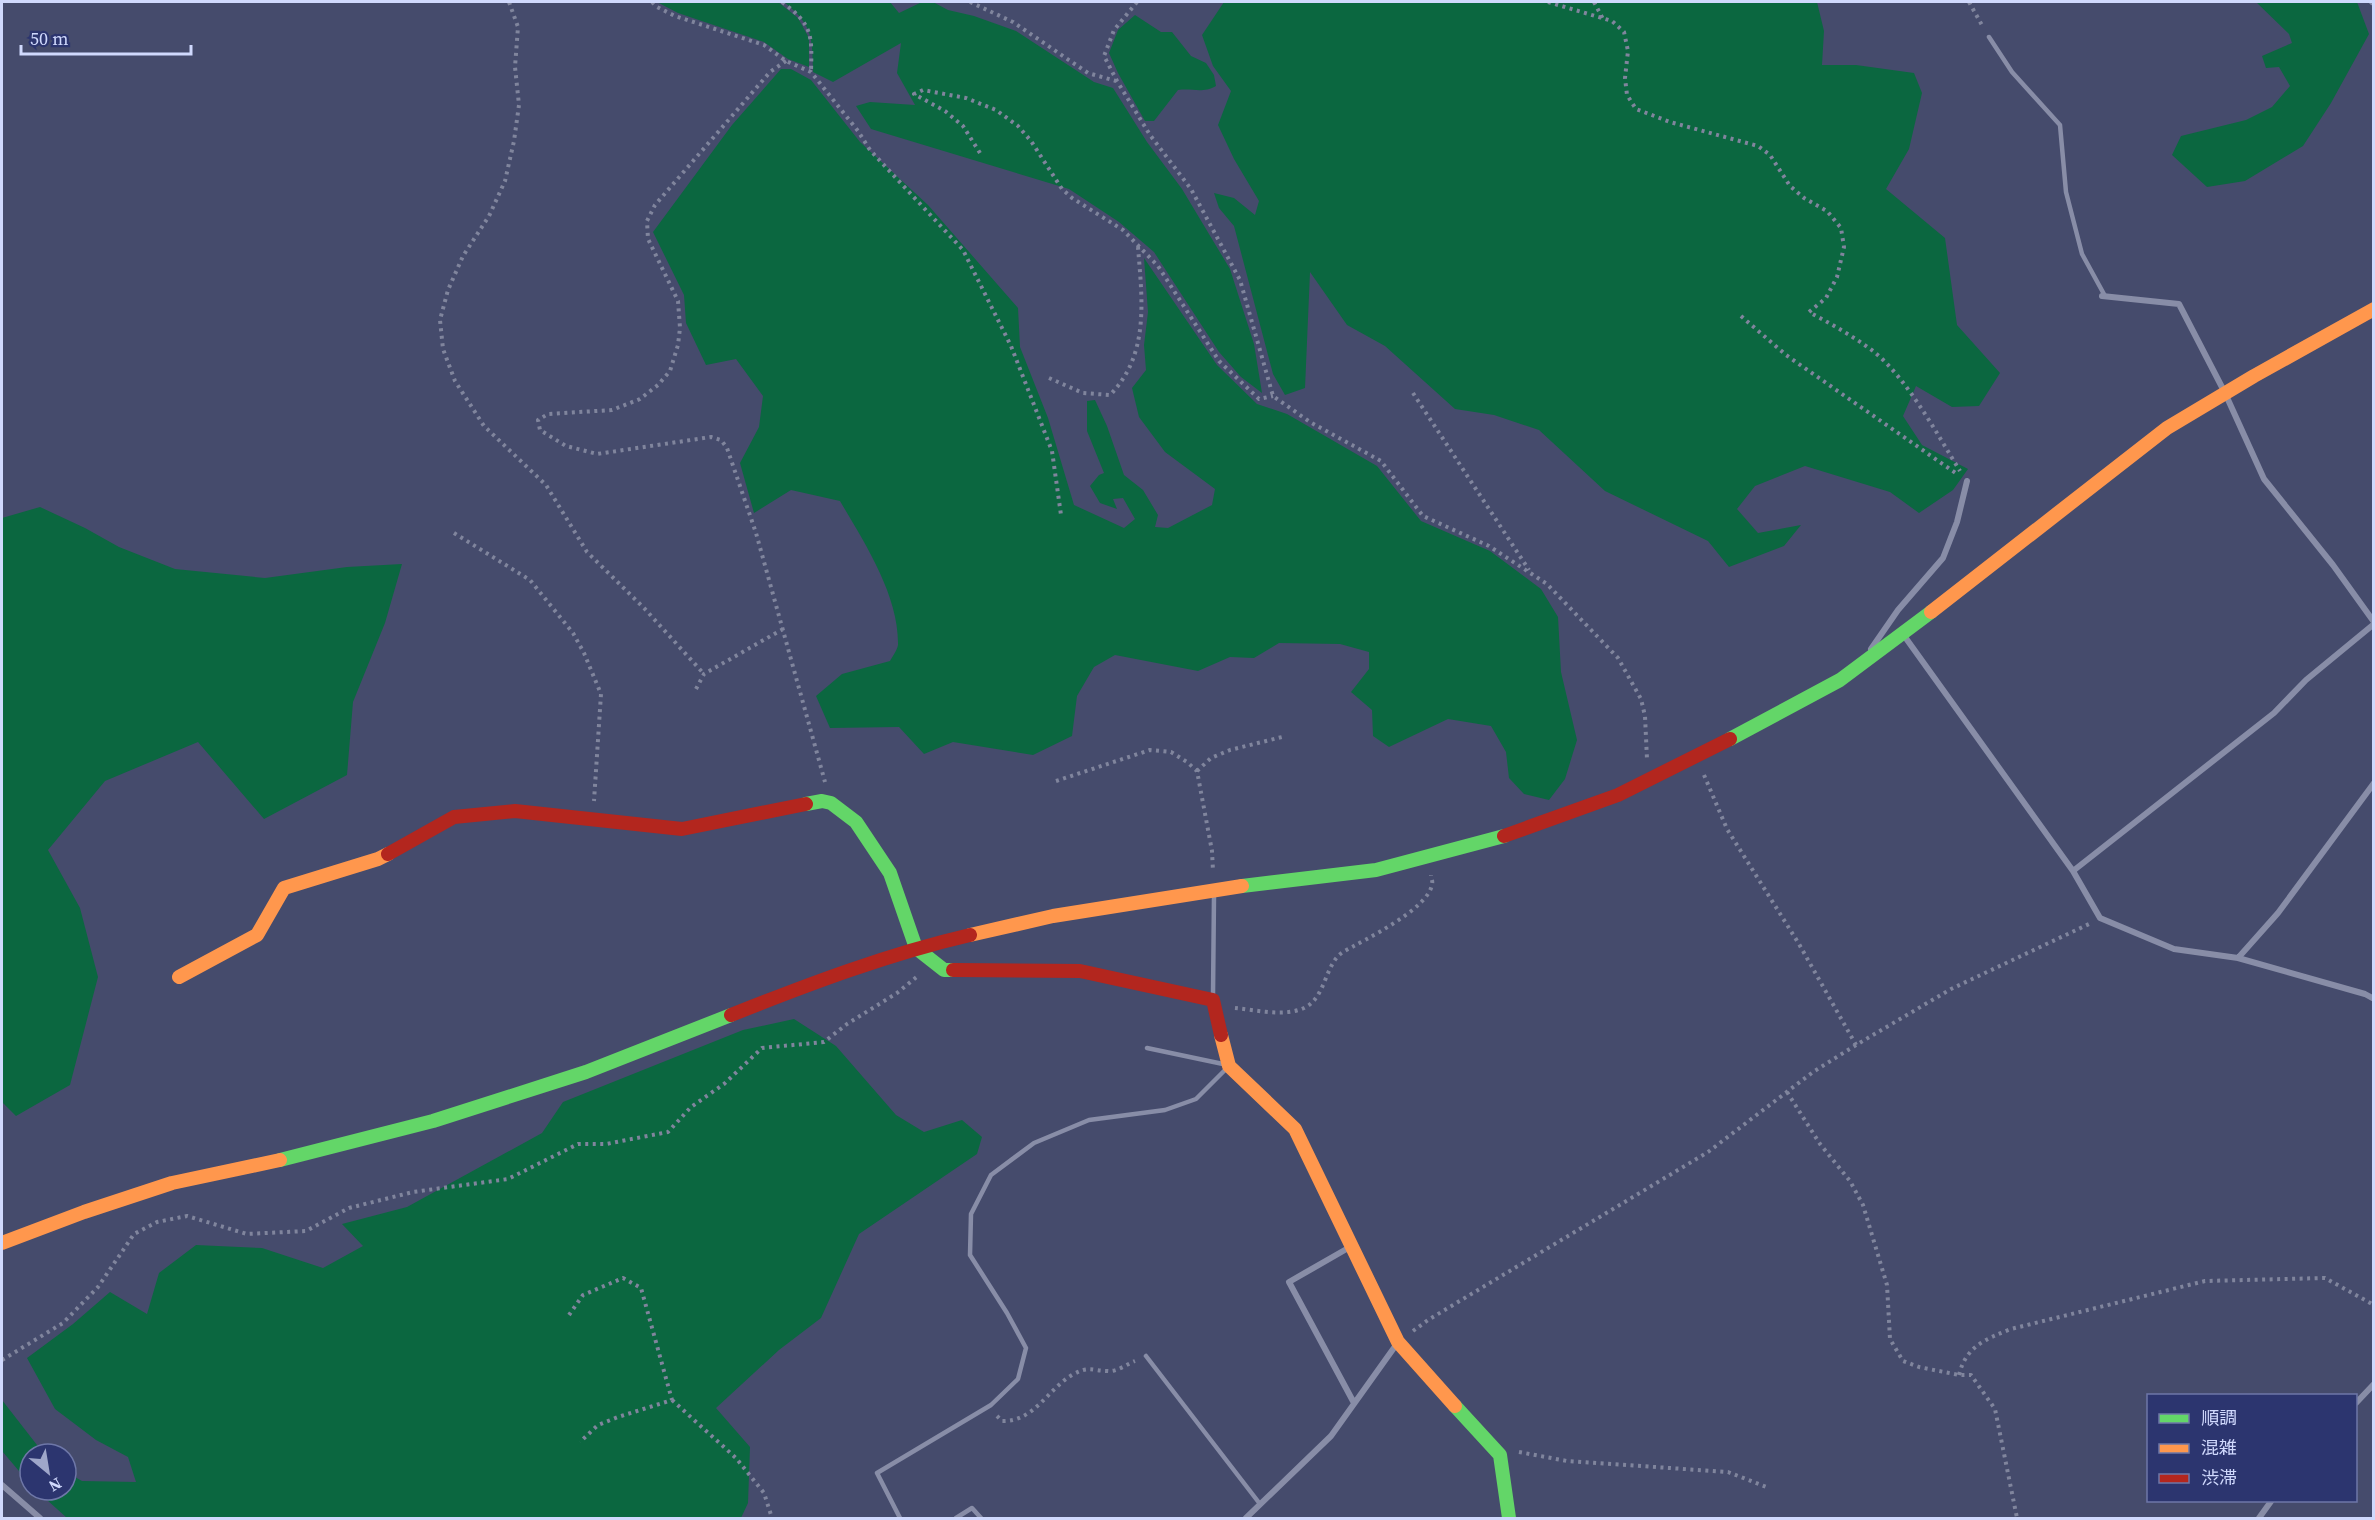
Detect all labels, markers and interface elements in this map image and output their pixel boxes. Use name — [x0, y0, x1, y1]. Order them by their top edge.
scale bar — [21, 18, 190, 56]
text: 50 m — [30, 26, 68, 51]
legend — [2147, 1394, 2357, 1502]
text: 順調 — [2201, 1405, 2237, 1430]
text: 混雑 — [2201, 1435, 2237, 1460]
north arrow — [18, 1442, 78, 1502]
text: 渋滞 — [2201, 1465, 2237, 1490]
text: N — [45, 1473, 66, 1498]

